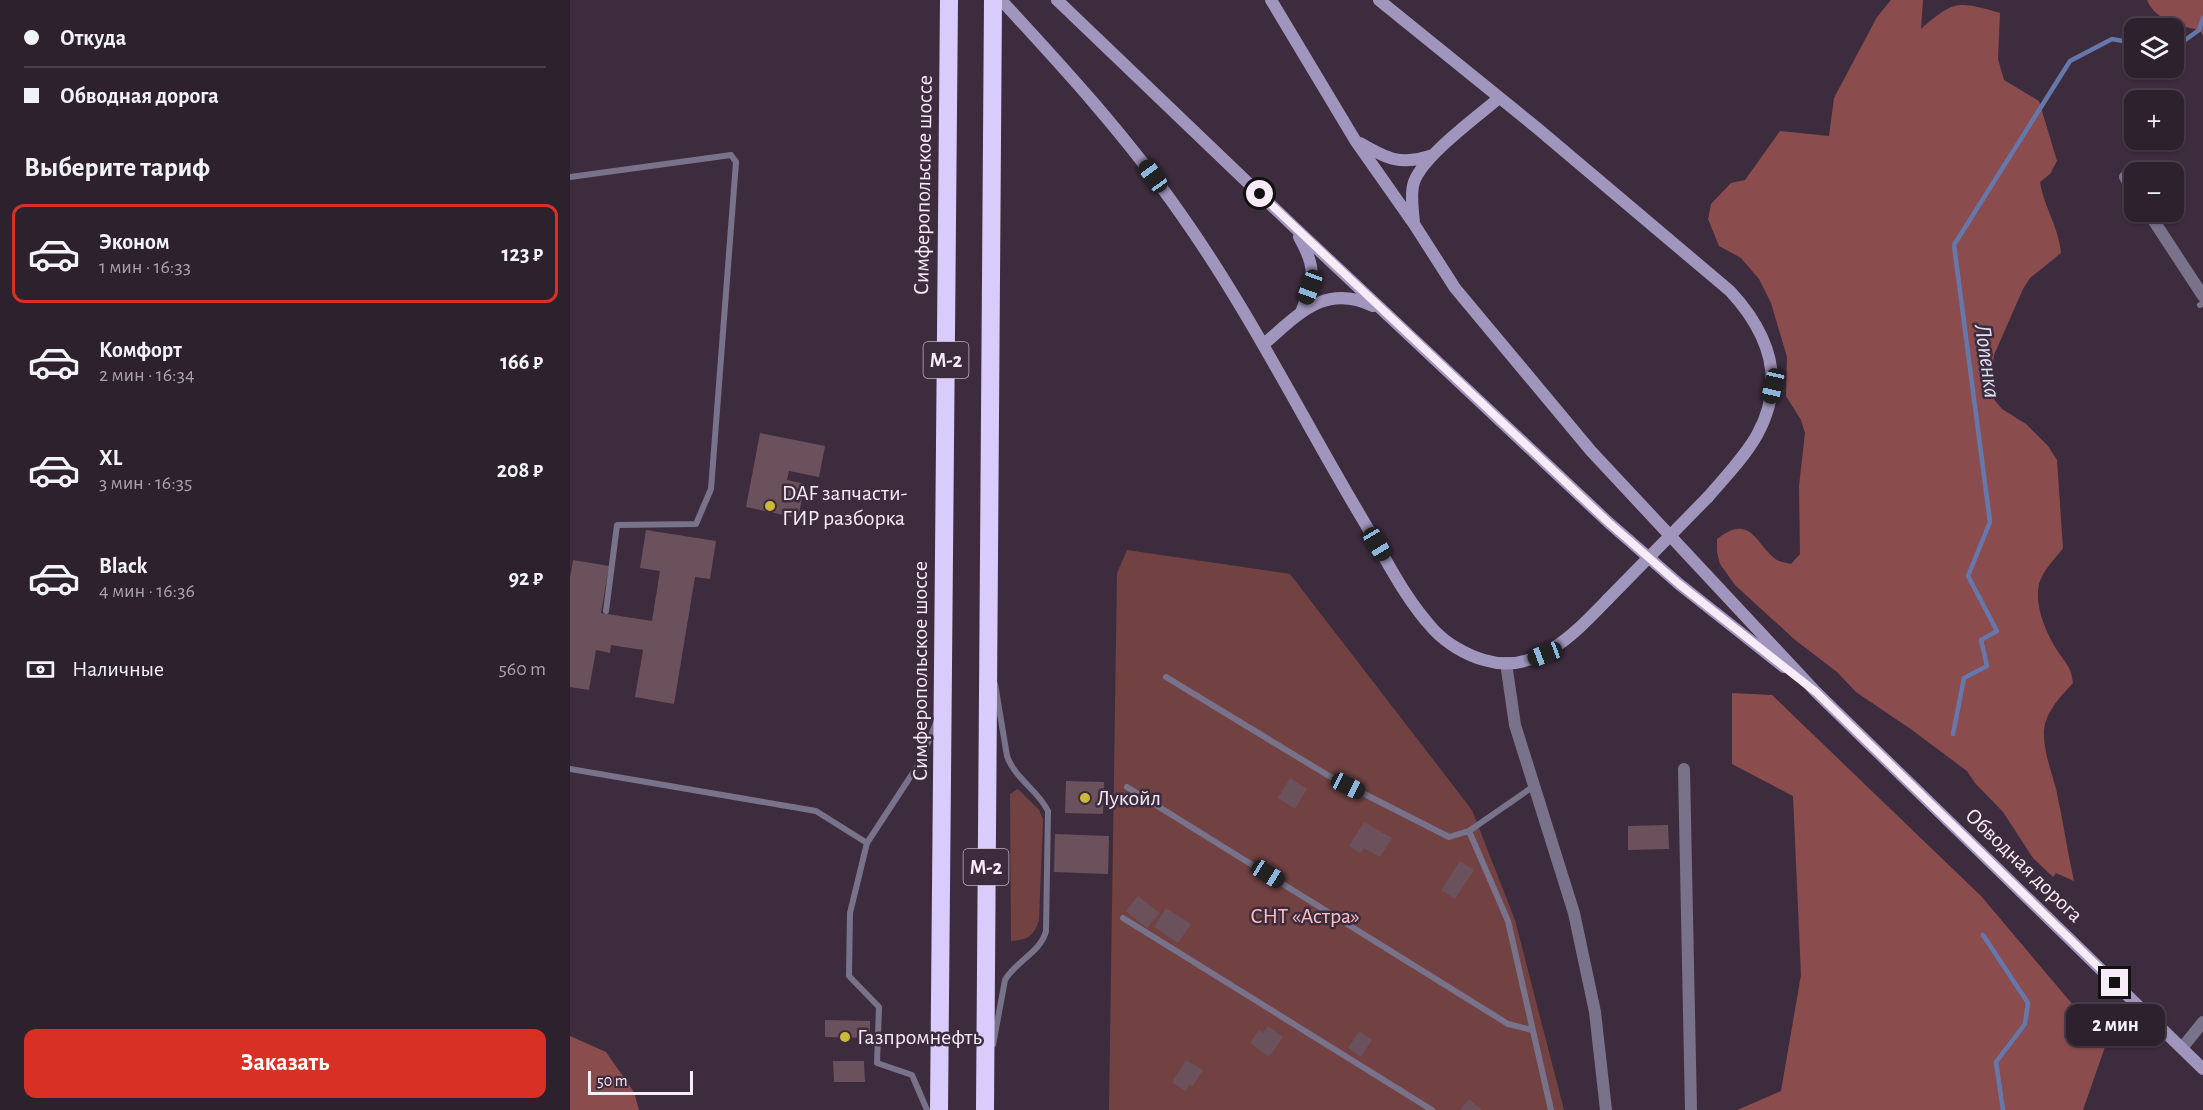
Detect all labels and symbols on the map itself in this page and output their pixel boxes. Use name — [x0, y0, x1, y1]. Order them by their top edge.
street label: Симферопольское шоссе — [910, 75, 936, 295]
car — [1135, 156, 1171, 196]
route start — [1246, 180, 1273, 207]
car — [1295, 267, 1325, 307]
water label: Лопенка — [1970, 321, 2004, 400]
road number: М-2 — [924, 342, 968, 378]
car — [1760, 366, 1786, 406]
place label: DAF запчасти- ГИР разборка — [782, 482, 908, 529]
marker: DAF запчасти- ГИР разборка — [763, 499, 777, 513]
car — [1360, 524, 1394, 564]
street label: Симферопольское шоссе — [909, 561, 931, 781]
car — [1525, 639, 1565, 669]
car — [1328, 770, 1368, 802]
place label: Лукойл — [1097, 787, 1161, 809]
marker: Лукойл — [1078, 791, 1092, 805]
street label: Обводная дорога — [1961, 804, 2087, 926]
road number: М-2 — [964, 849, 1008, 885]
car — [1248, 857, 1288, 891]
park label: СНТ «Астра» — [1250, 905, 1360, 927]
route end — [2101, 969, 2128, 996]
callout: 2 мин — [2066, 1004, 2164, 1046]
place label: Газпромнефть — [857, 1026, 982, 1048]
marker: Газпромнефть — [838, 1030, 852, 1044]
scale bar — [588, 1068, 693, 1096]

